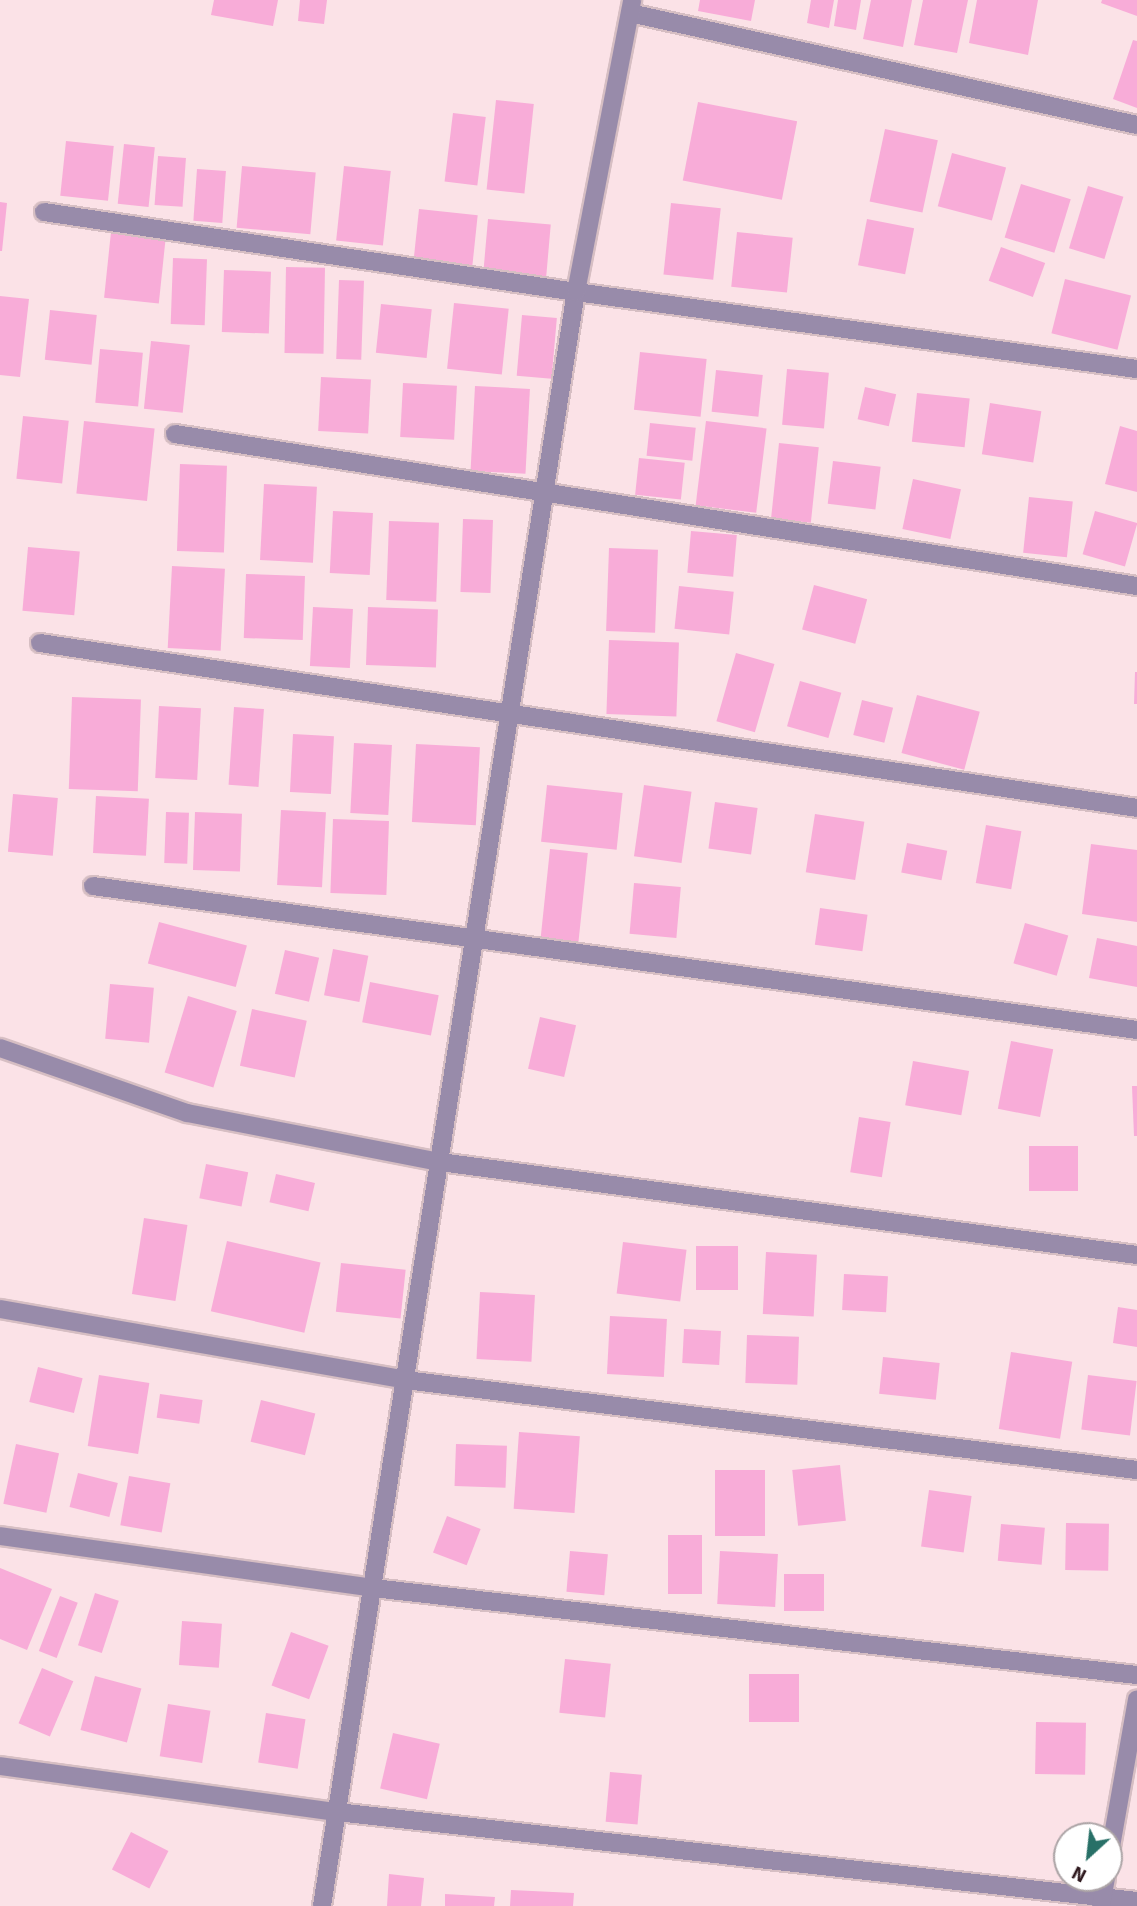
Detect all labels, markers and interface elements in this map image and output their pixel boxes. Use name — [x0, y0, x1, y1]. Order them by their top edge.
north arrow — [1053, 1822, 1123, 1892]
text: N — [1068, 1860, 1091, 1888]

